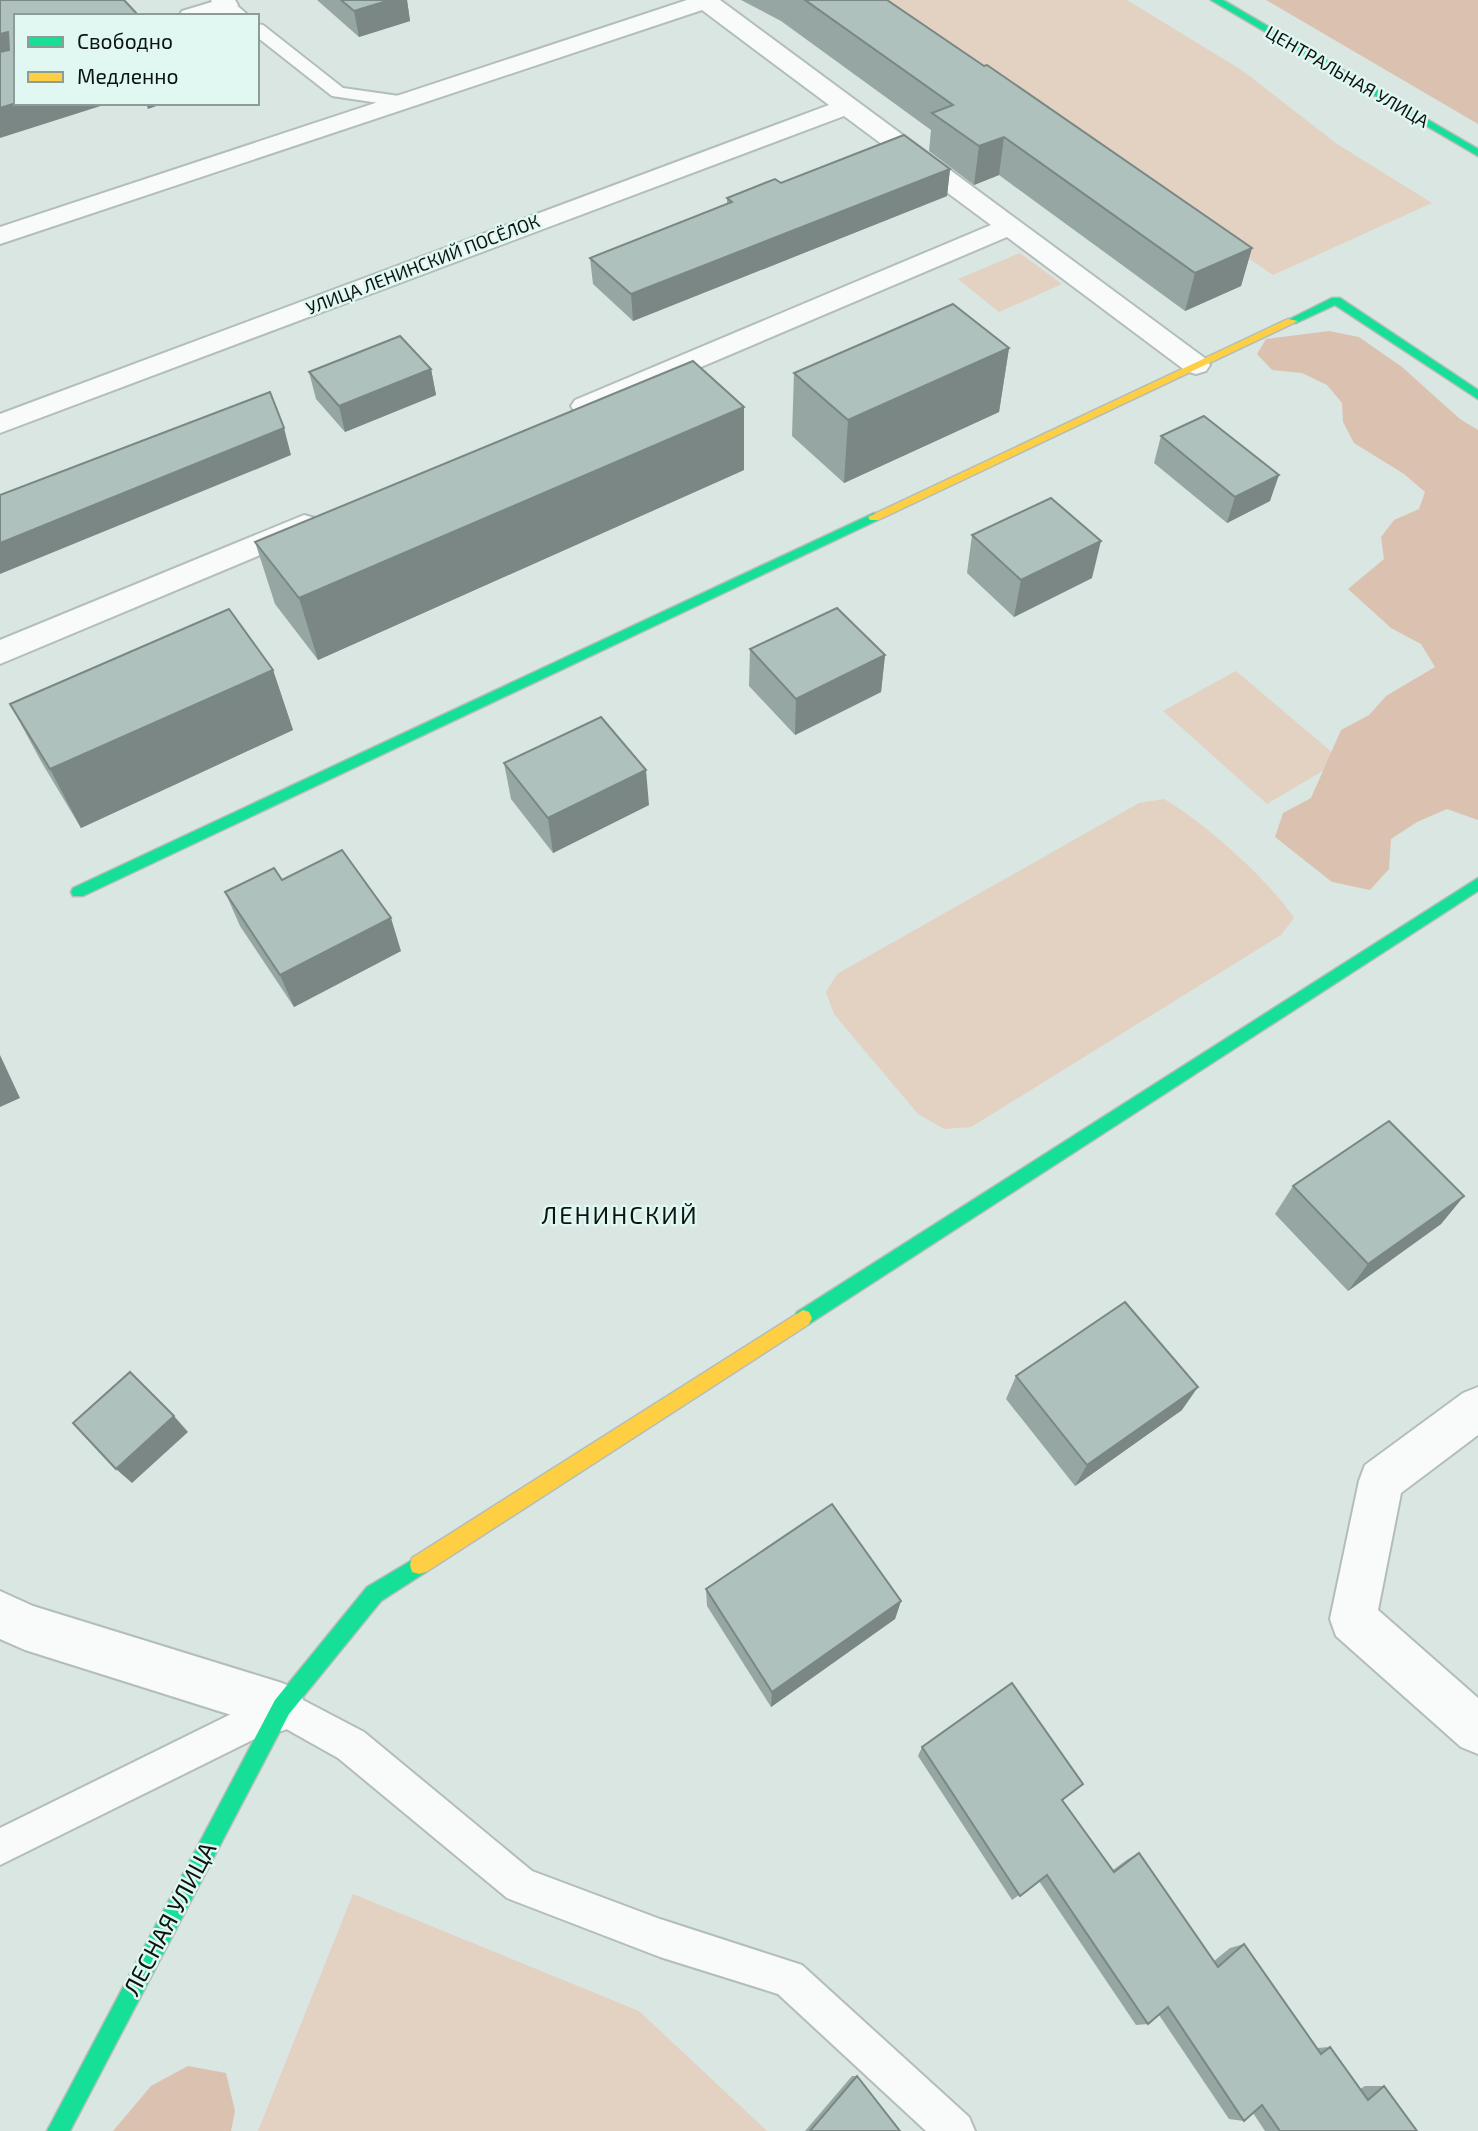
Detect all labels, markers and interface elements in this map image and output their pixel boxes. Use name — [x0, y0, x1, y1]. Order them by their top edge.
legend — [14, 14, 259, 105]
street label: ЦЕНТРАЛЬНАЯ УЛИЦА — [1262, 20, 1434, 132]
text: Свободно — [77, 28, 173, 53]
text: Медленно — [77, 63, 179, 88]
street label: УЛИЦА ЛЕНИНСКИЙ ПОСЁЛОК — [303, 209, 543, 319]
district label: ЛЕНИНСКИЙ — [542, 1200, 698, 1229]
street label: ЛЕСНАЯ УЛИЦА — [116, 1836, 221, 2000]

